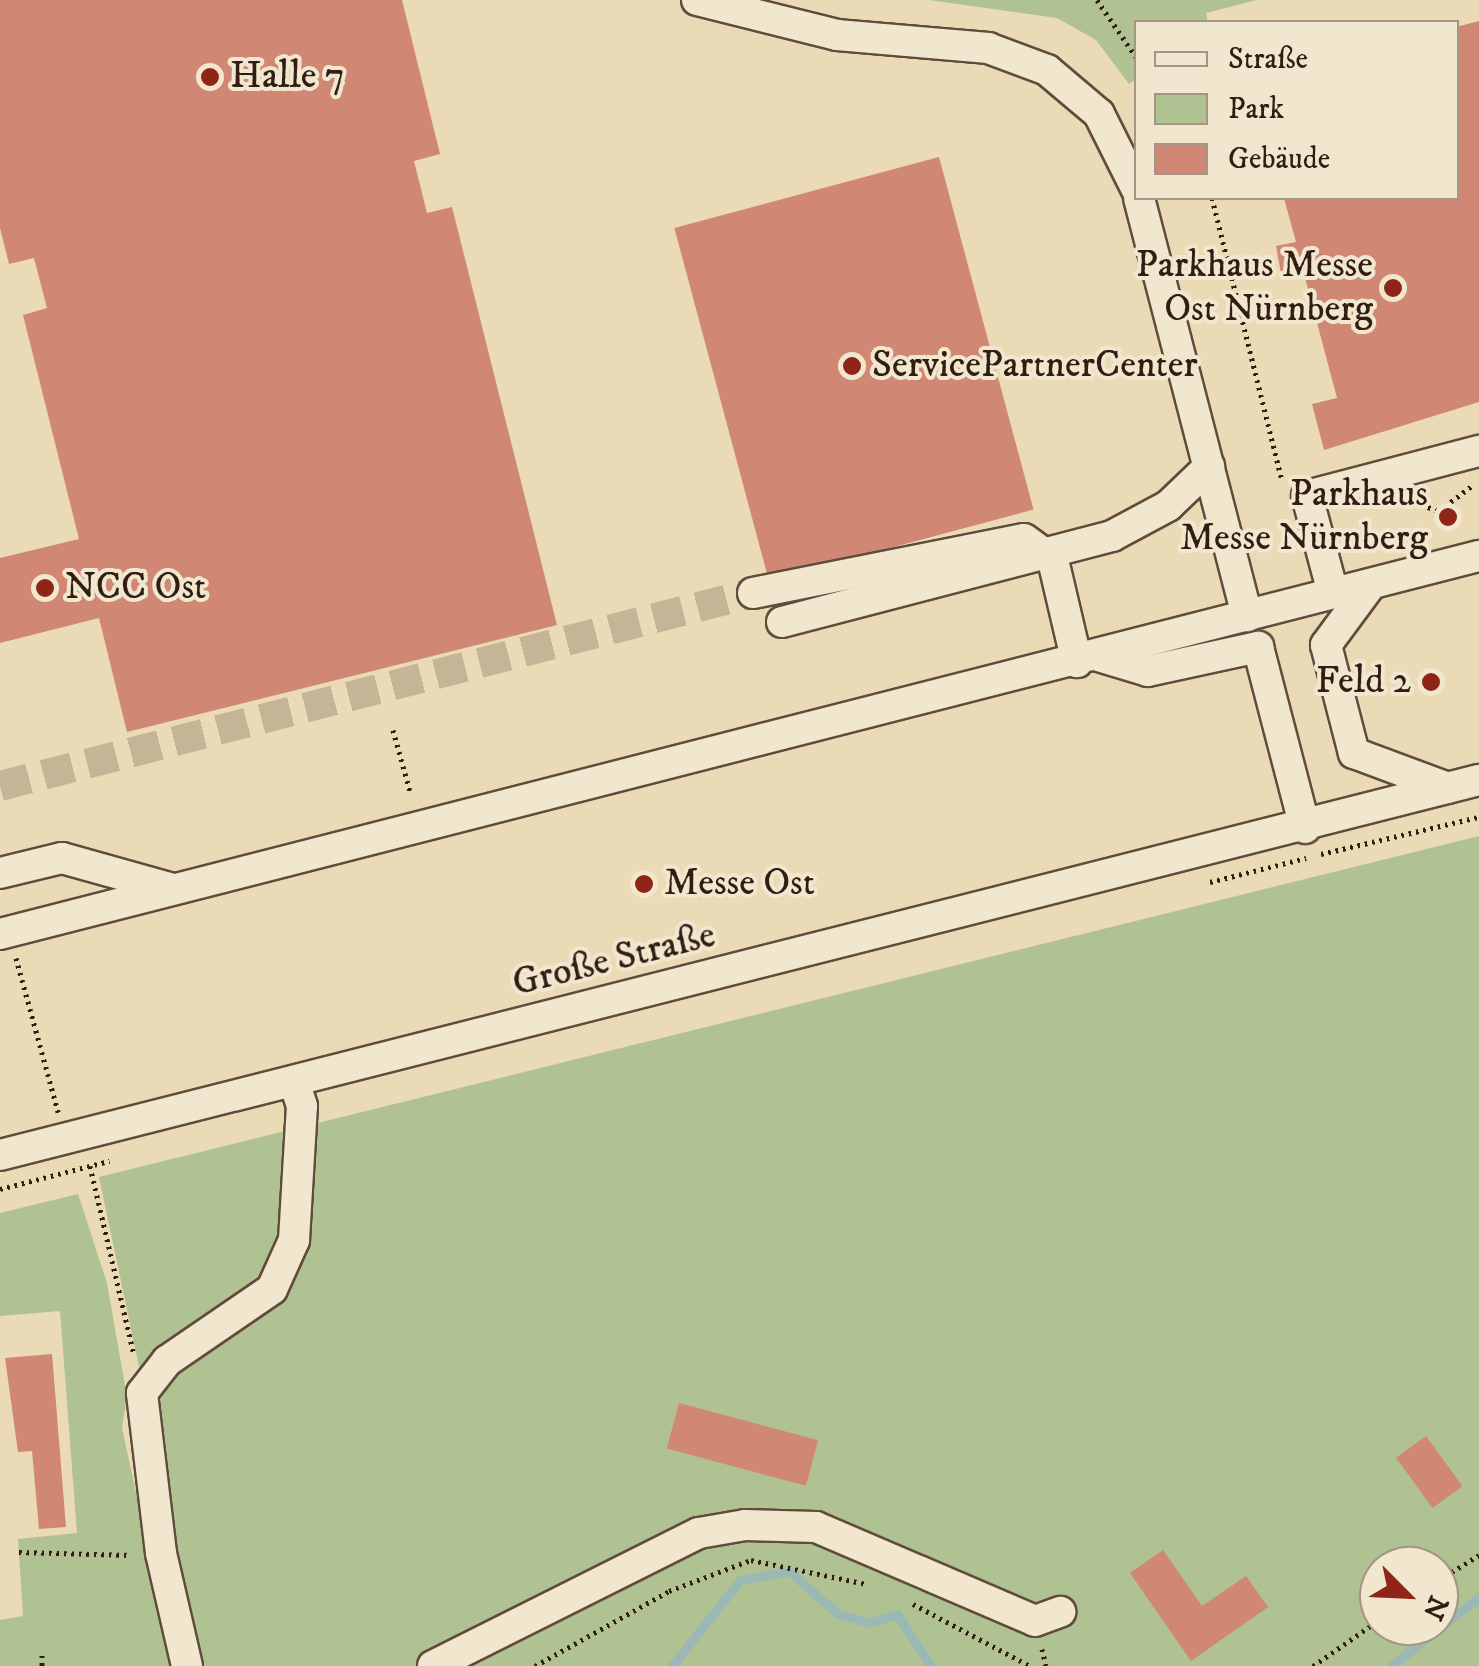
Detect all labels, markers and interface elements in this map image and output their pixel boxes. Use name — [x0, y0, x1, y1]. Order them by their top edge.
legend — [1134, 20, 1459, 200]
text: Straße — [1228, 41, 1308, 78]
place label: Halle 7 — [230, 54, 345, 100]
marker: Halle 7 — [199, 66, 221, 88]
text: Park — [1228, 91, 1284, 128]
text: Gebäude — [1228, 141, 1330, 178]
place label: Parkhaus Messe Ost Nürnberg — [1136, 243, 1373, 332]
marker: Parkhaus Messe Ost Nürnberg — [1382, 277, 1404, 299]
place label: ServicePartnerCenter — [872, 343, 1198, 389]
marker: ServicePartnerCenter — [841, 355, 863, 377]
place label: Parkhaus Messe Nürnberg — [1180, 472, 1428, 562]
marker: Parkhaus Messe Nürnberg — [1437, 506, 1459, 528]
place label: NCC Ost — [65, 565, 206, 611]
marker: NCC Ost — [34, 577, 56, 599]
place label: Feld 2 — [1316, 659, 1411, 705]
marker: Feld 2 — [1420, 671, 1442, 693]
place label: Messe Ost — [664, 861, 815, 907]
marker: Messe Ost — [633, 873, 655, 895]
street label: Große Straße — [508, 913, 720, 1007]
north arrow — [1359, 1546, 1459, 1646]
text: N — [1414, 1590, 1456, 1625]

